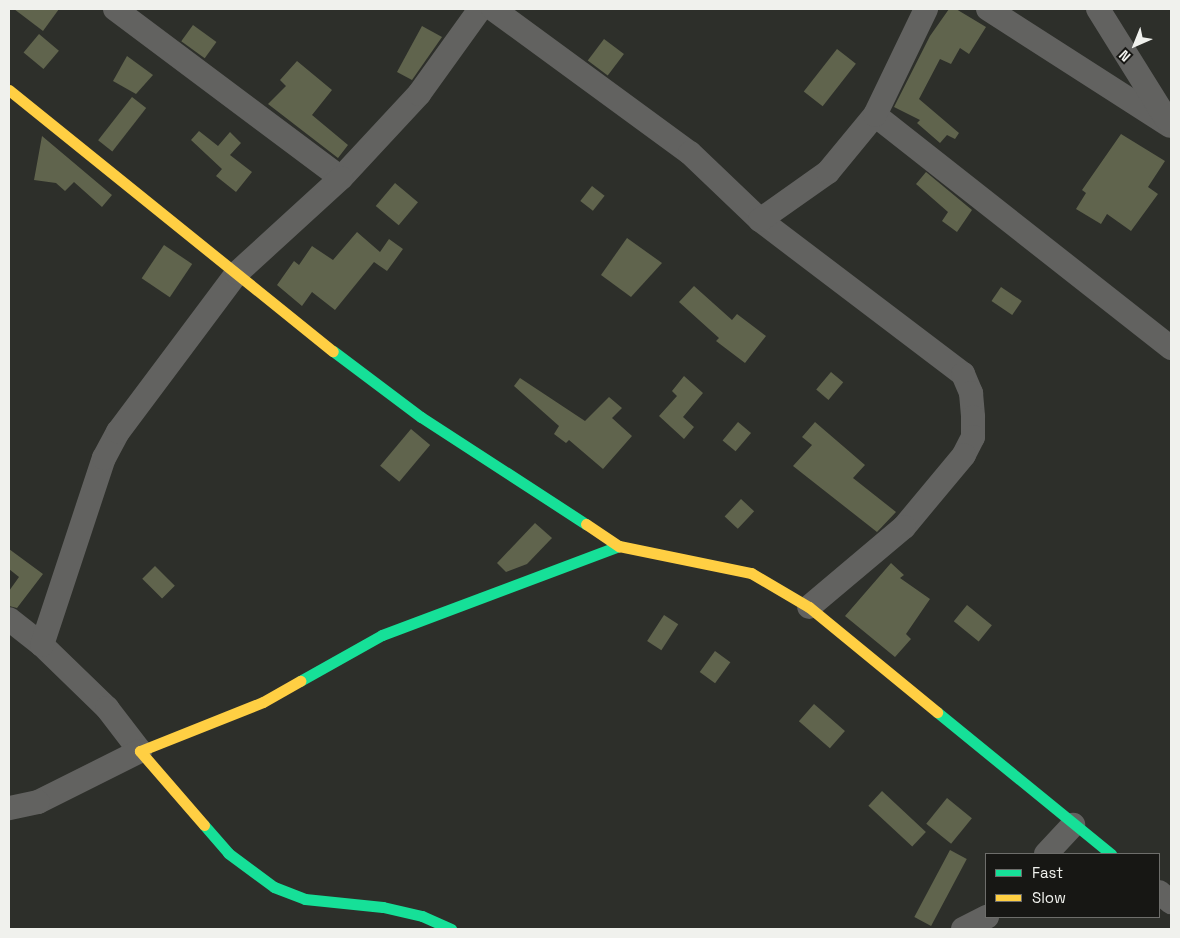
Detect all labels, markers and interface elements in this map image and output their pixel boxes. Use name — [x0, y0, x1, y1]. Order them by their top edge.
north arrow — [1110, 20, 1160, 70]
text: N — [1115, 46, 1134, 66]
legend — [985, 853, 1160, 918]
text: Fast — [1032, 863, 1063, 882]
text: Slow — [1032, 888, 1066, 907]

